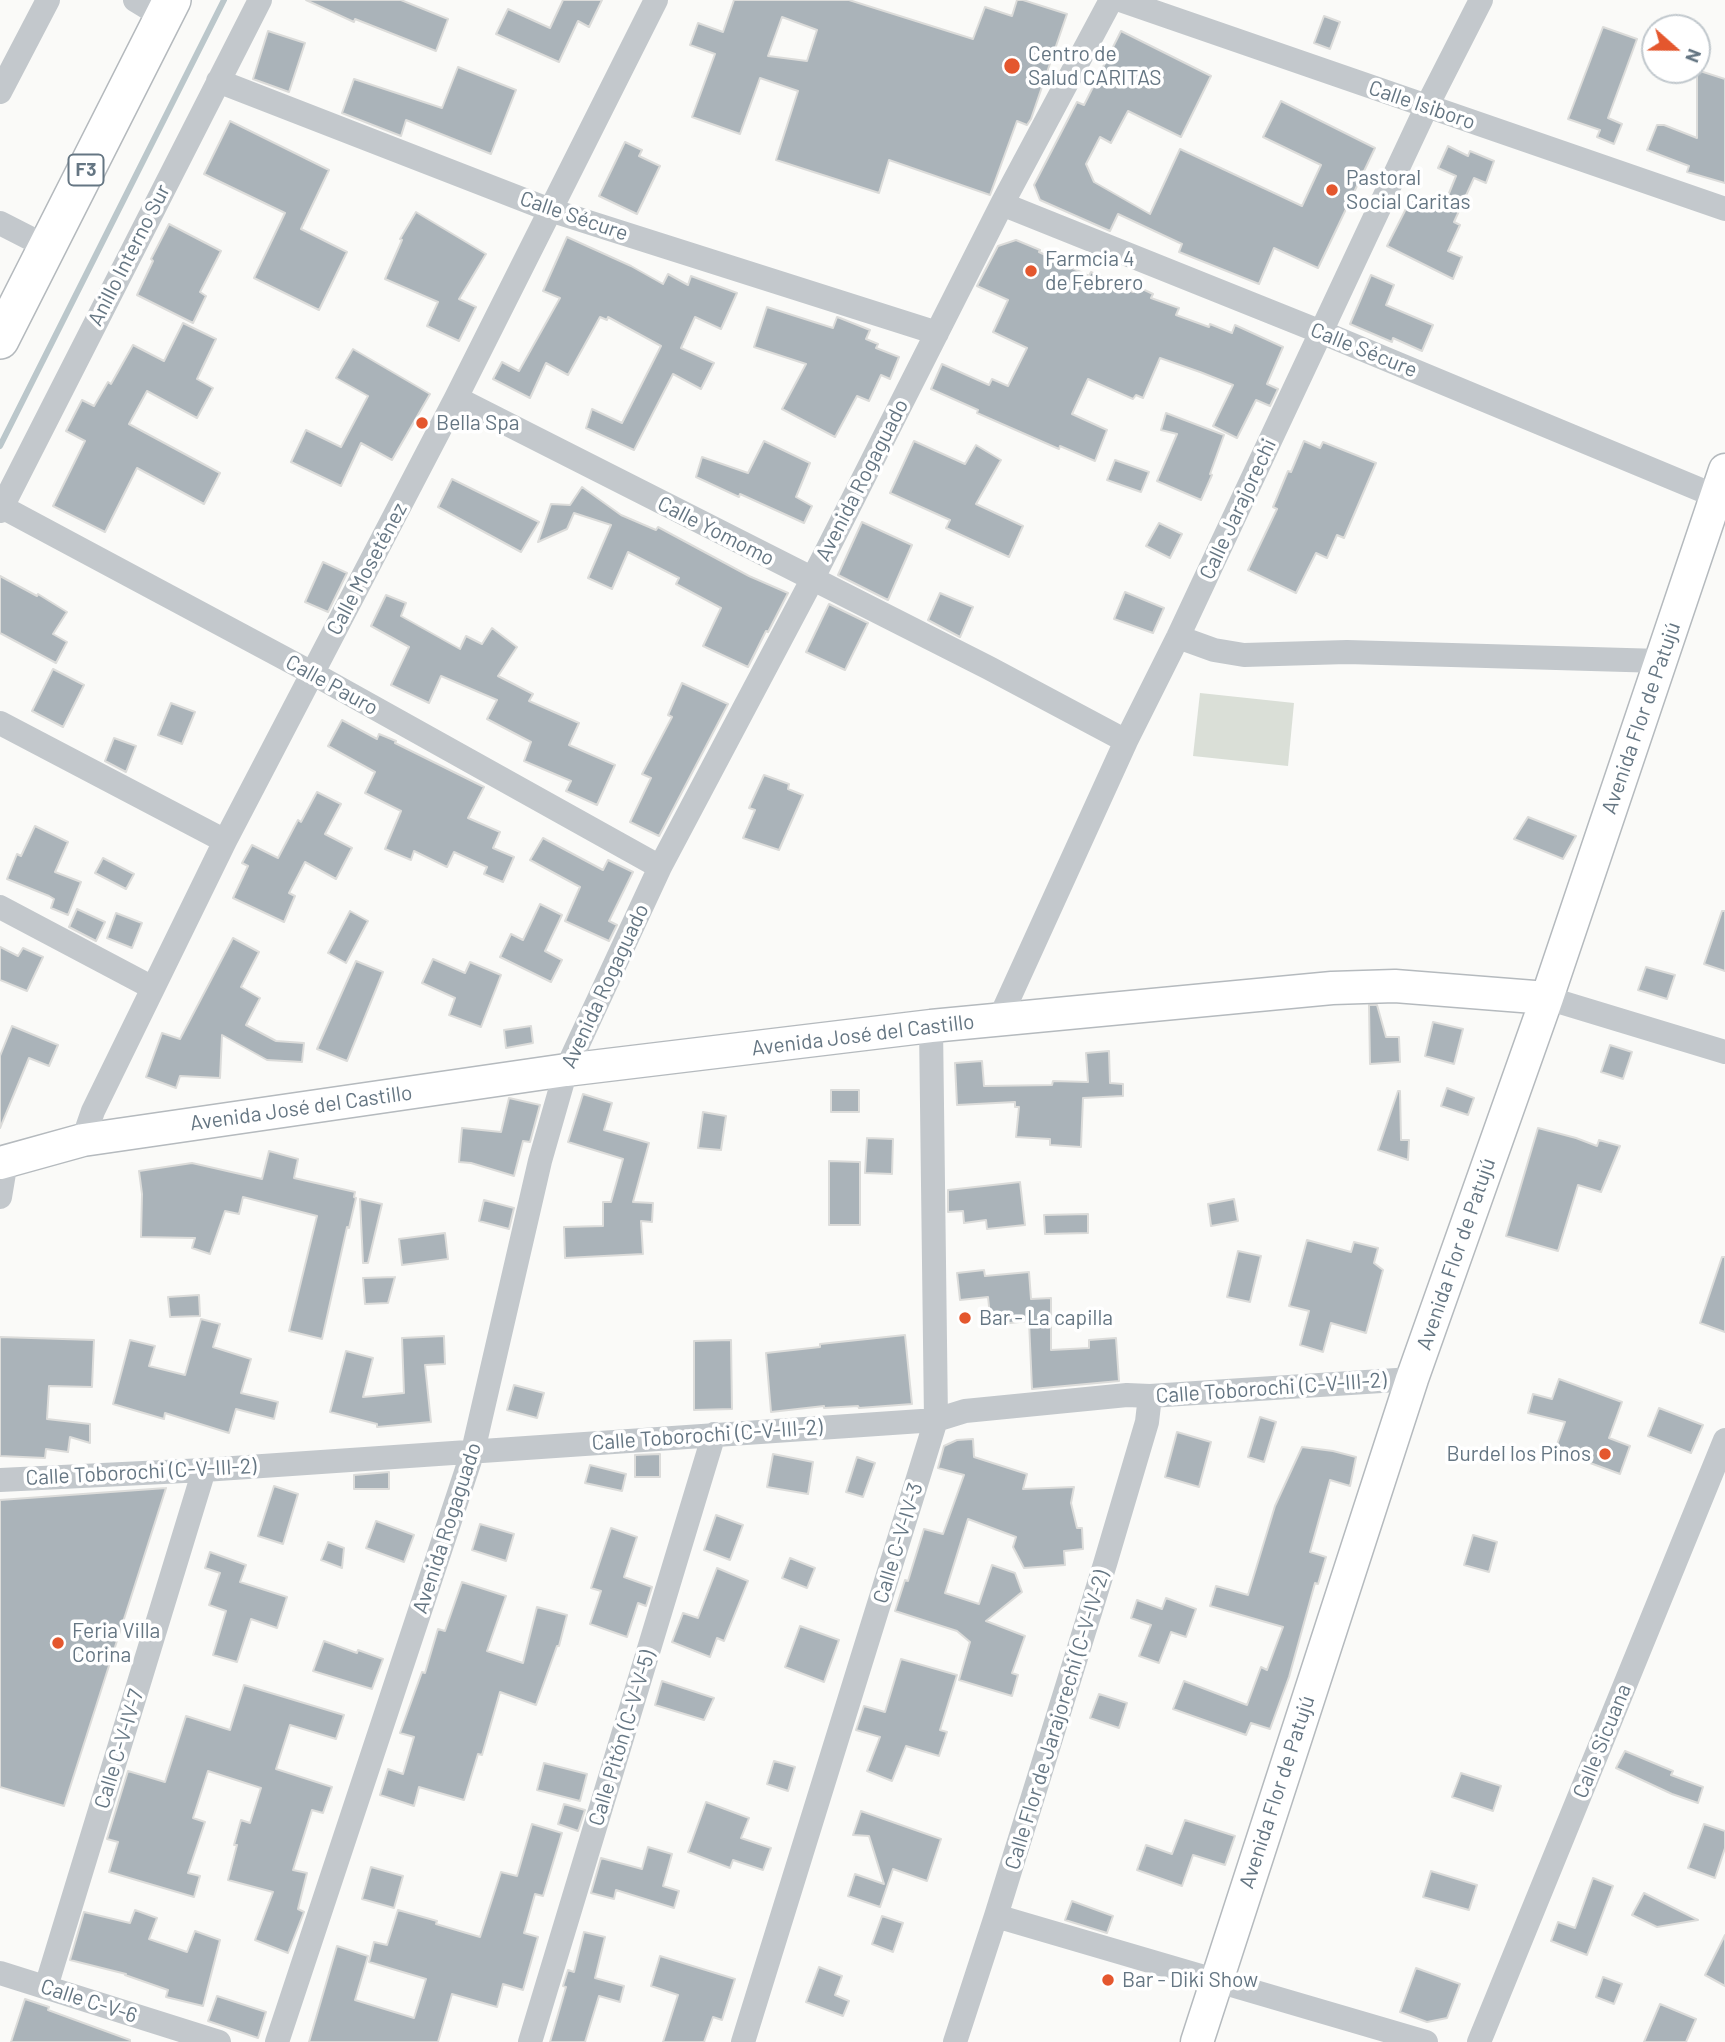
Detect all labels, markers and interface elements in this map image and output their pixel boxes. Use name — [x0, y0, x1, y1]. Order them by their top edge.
north arrow — [1641, 14, 1711, 84]
place label: Centro de Salud CARITAS — [1028, 41, 1161, 91]
text: N — [1681, 46, 1707, 66]
marker: Centro de Salud CARITAS — [1002, 56, 1022, 76]
street label: Calle Isiboro — [1365, 75, 1479, 135]
road number: F3 — [68, 154, 104, 186]
place label: Pastoral Social Caritas — [1346, 165, 1471, 215]
street label: Anillo Interno Sur — [82, 180, 176, 330]
marker: Pastoral Social Caritas — [1324, 182, 1340, 198]
street label: Calle Sécure — [517, 186, 631, 246]
place label: Farmcia 4 de Febrero — [1045, 246, 1143, 296]
marker: Farmcia 4 de Febrero — [1023, 263, 1039, 279]
street label: Calle Sécure — [1307, 317, 1421, 383]
street label: Avenida Rogaguado — [810, 395, 914, 565]
place label: Bella Spa — [436, 410, 520, 436]
marker: Bella Spa — [414, 415, 430, 431]
street label: Calle Jarajorechi — [1194, 435, 1282, 583]
street label: Calle Yomomo — [653, 491, 779, 571]
street label: Calle Moseténez — [322, 499, 412, 639]
street label: Avenida Flor de Patujú — [1596, 619, 1686, 817]
street label: Calle Pauro — [281, 649, 383, 721]
street label: Avenida Rogaguado — [556, 900, 654, 1072]
street label: Avenida José del Castillo — [750, 1009, 976, 1061]
street label: Avenida José del Castillo — [188, 1080, 414, 1136]
street label: Avenida Flor de Patujú — [1411, 1155, 1501, 1353]
place label: Bar - La capilla — [979, 1305, 1113, 1331]
marker: Bar - La capilla — [957, 1310, 973, 1326]
street label: Calle Toborochi (C-V-III-2) — [1155, 1367, 1387, 1409]
street label: Calle Toborochi (C-V-III-2) — [591, 1414, 823, 1456]
street label: Avenida Rogaguado — [407, 1439, 487, 1617]
place label: Burdel los Pinos — [1447, 1441, 1591, 1467]
marker: Burdel los Pinos — [1597, 1446, 1613, 1462]
street label: Calle Toborochi (C-V-III-2) — [25, 1453, 257, 1491]
street label: Calle C-V-IV-3 — [868, 1480, 928, 1606]
street label: Calle Flor de Jarajorechi (C-V-IV-2) — [999, 1567, 1115, 1873]
place label: Feria Villa Corina — [72, 1618, 160, 1668]
marker: Feria Villa Corina — [50, 1635, 66, 1651]
street label: Calle Pitón (C-V-V-5) — [583, 1647, 661, 1829]
street label: Calle Sicuana — [1568, 1680, 1636, 1802]
street label: Calle C-V-IV-7 — [89, 1686, 149, 1812]
street label: Avenida Flor de Patujú — [1234, 1692, 1320, 1892]
place label: Bar - Diki Show — [1122, 1967, 1258, 1993]
marker: Bar - Diki Show — [1100, 1972, 1116, 1988]
street label: Calle C-V-6 — [38, 1974, 140, 2028]

